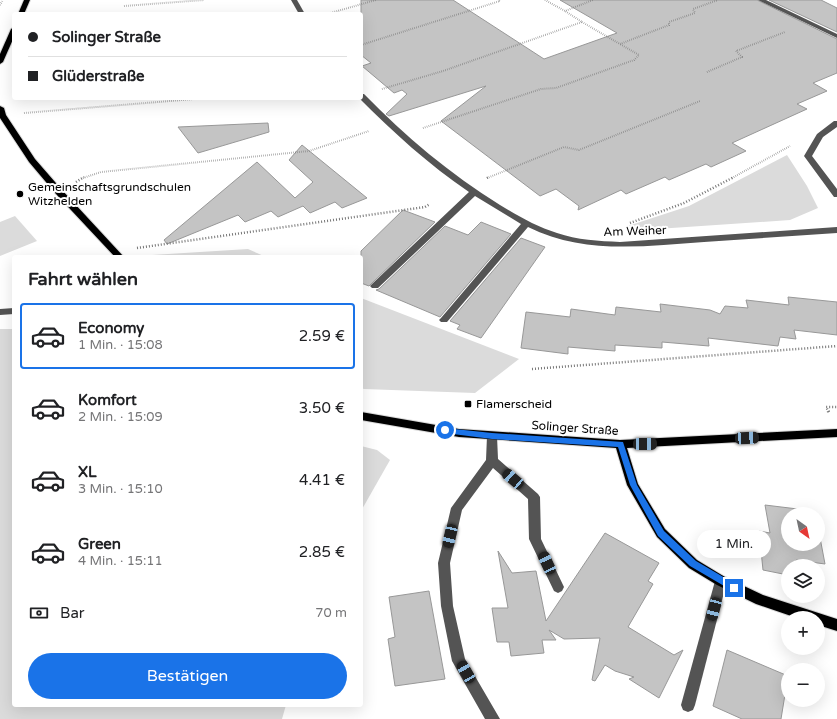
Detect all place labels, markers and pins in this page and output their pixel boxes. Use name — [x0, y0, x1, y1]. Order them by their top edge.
place label: Gemeinschaftsgrundschulen Witzhelden — [28, 180, 191, 208]
marker: Gemeinschaftsgrundschulen Witzhelden — [15, 189, 25, 199]
place label: Flamerscheid — [476, 397, 552, 411]
marker: Flamerscheid — [463, 399, 473, 409]

